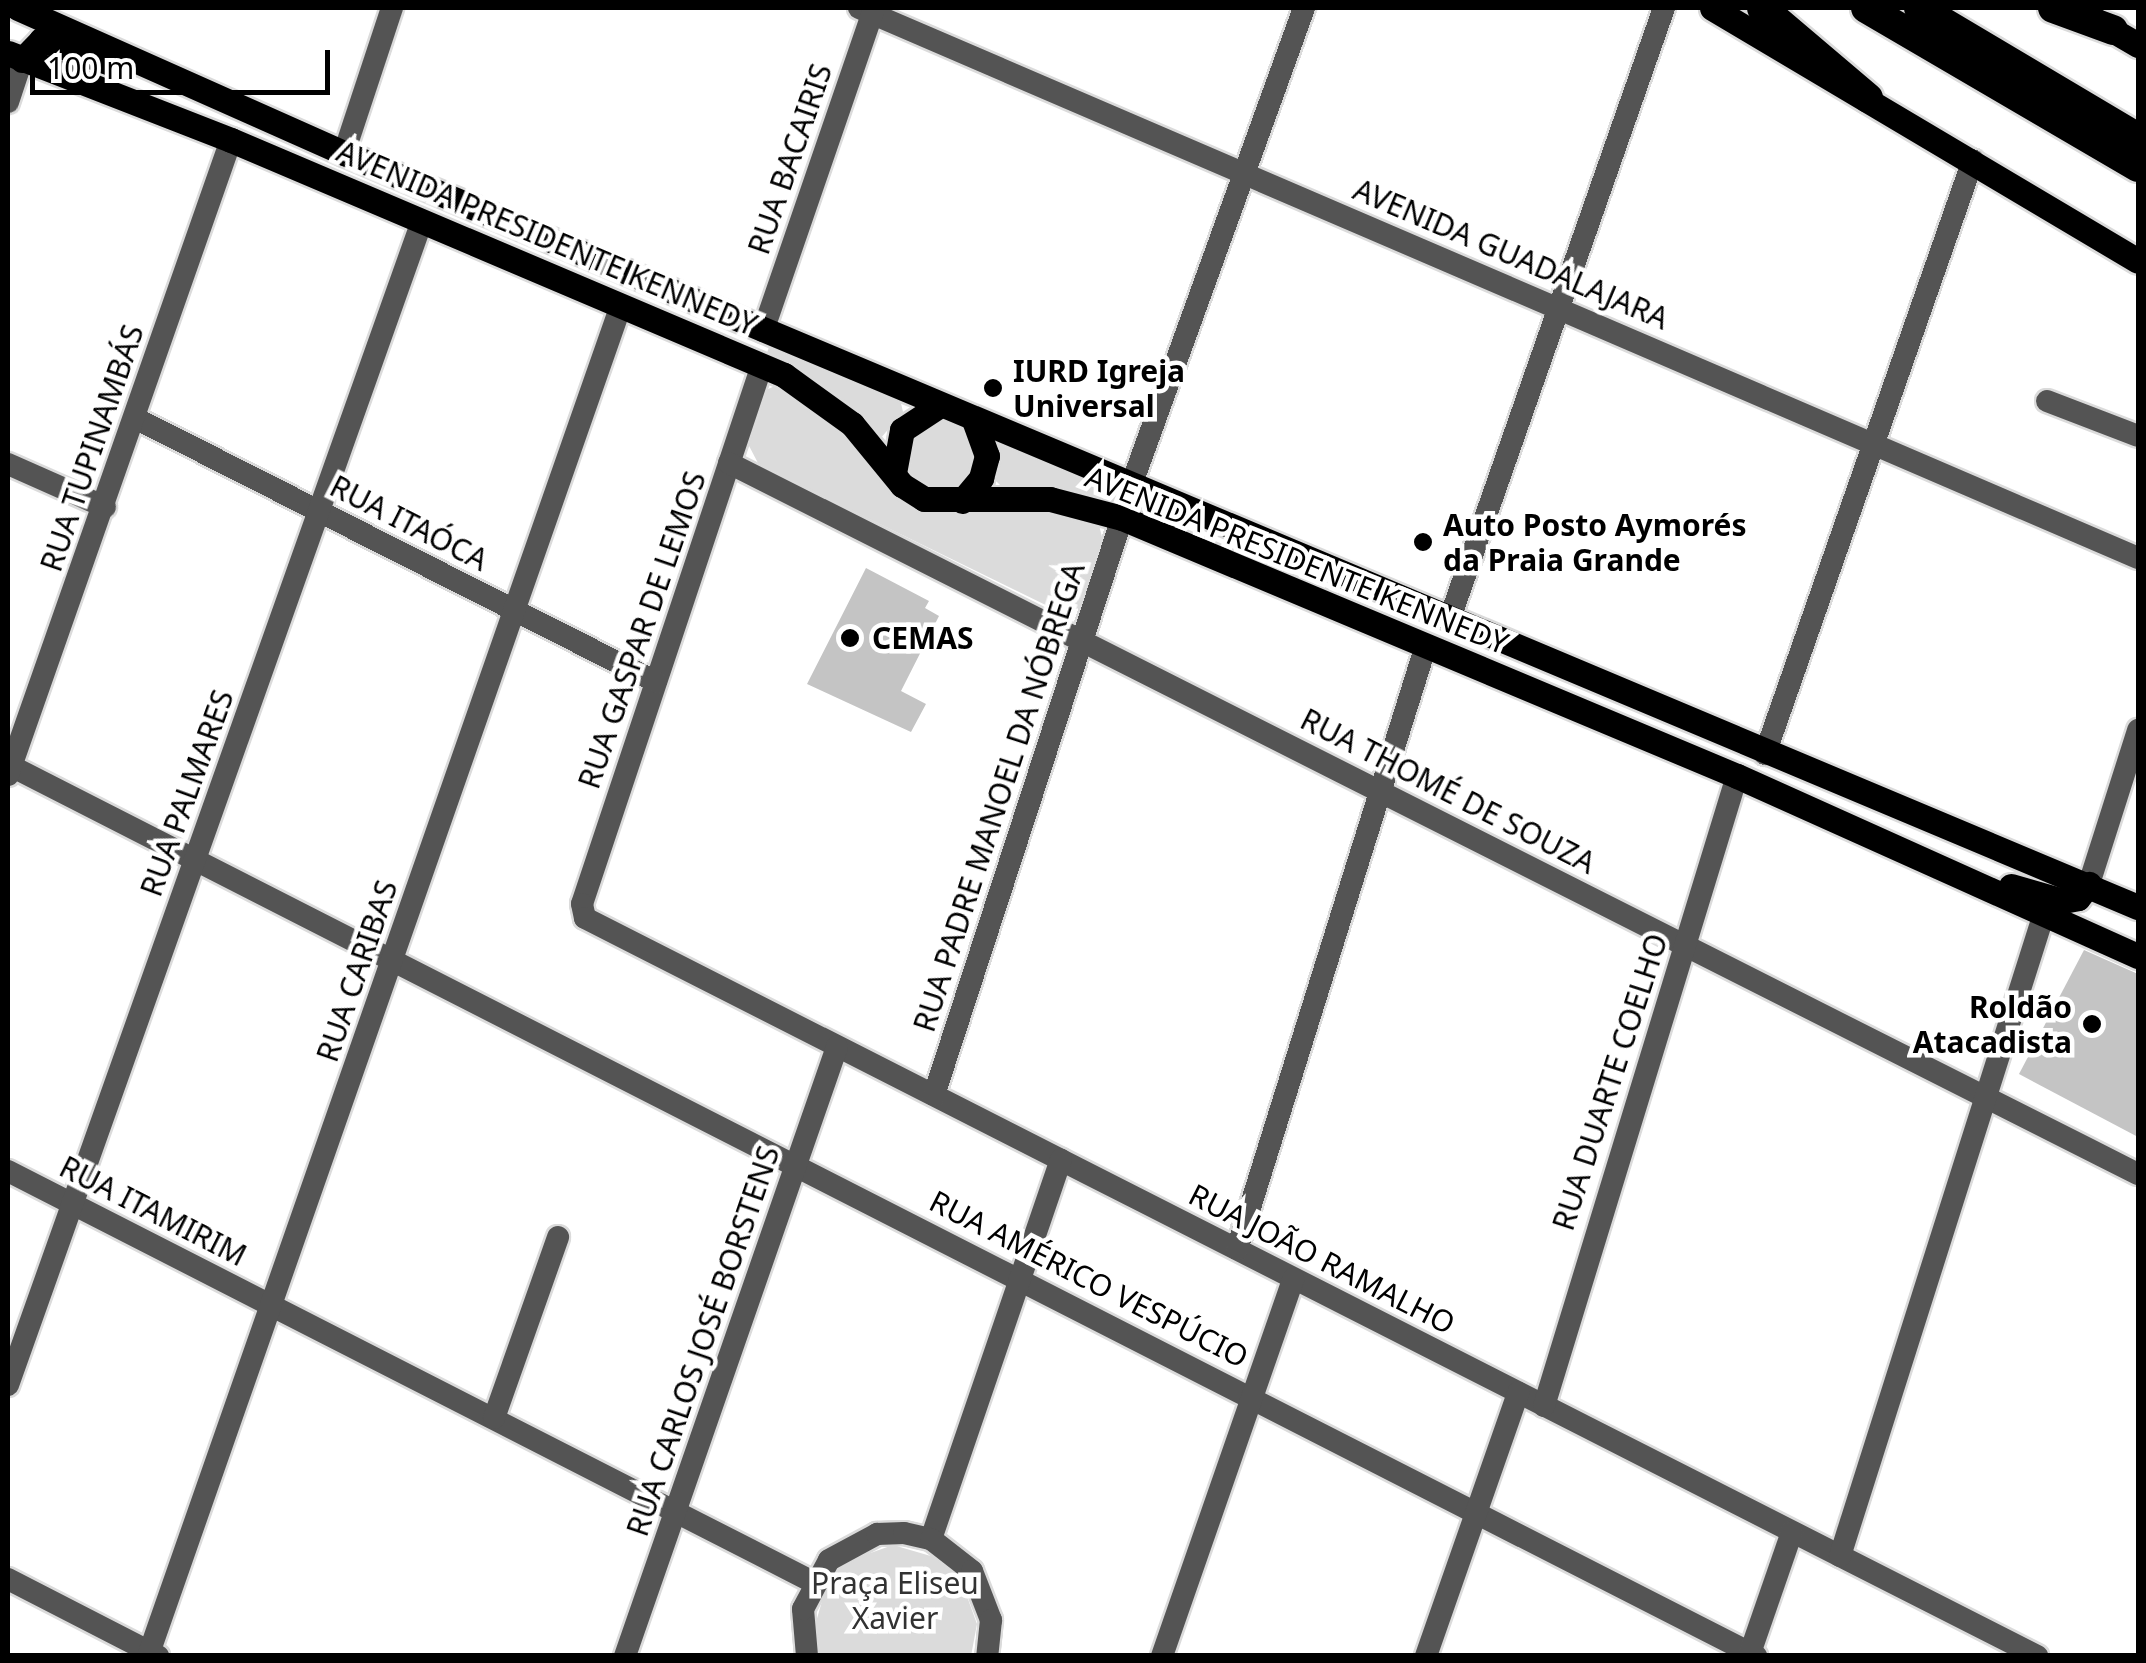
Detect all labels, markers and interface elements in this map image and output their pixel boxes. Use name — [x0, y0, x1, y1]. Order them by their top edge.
scale bar — [35, 30, 335, 92]
text: 100 m — [47, 47, 134, 88]
street label: RUA BACAIRIS — [741, 59, 839, 259]
street label: AVENIDA PRESIDENTE KENNEDY — [332, 133, 762, 343]
street label: AVENIDA GUADALAJARA — [1348, 171, 1674, 337]
street label: RUA TUPINAMBÁS — [33, 320, 151, 576]
place label: IURD Igreja Universal — [1013, 353, 1185, 424]
marker: IURD Igreja Universal — [982, 377, 1004, 399]
street label: AVENIDA PRESIDENTE KENNEDY — [1080, 459, 1514, 661]
street label: RUA GASPAR DE LEMOS — [571, 467, 713, 793]
street label: RUA ITAÓCA — [324, 468, 494, 578]
place label: Auto Posto Aymorés da Praia Grande — [1443, 507, 1747, 578]
marker: Auto Posto Aymorés da Praia Grande — [1412, 531, 1434, 553]
street label: RUA PADRE MANOEL DA NÓBREGA — [906, 558, 1092, 1036]
place label: CEMAS — [872, 620, 974, 656]
marker: CEMAS — [837, 625, 863, 651]
street label: RUA PALMARES — [133, 685, 241, 901]
street label: RUA THOMÉ DE SOUZA — [1295, 701, 1601, 881]
street label: RUA CARIBAS — [309, 876, 405, 1066]
street label: RUA DUARTE COELHO — [1545, 929, 1675, 1235]
place label: Roldão Atacadista — [1913, 989, 2072, 1060]
marker: Roldão Atacadista — [2081, 1013, 2103, 1035]
street label: RUA CARLOS JOSÉ BORSTENS — [619, 1141, 787, 1541]
street label: RUA ITAMIRIM — [54, 1149, 252, 1273]
street label: RUA JOÃO RAMALHO — [1183, 1176, 1461, 1342]
street label: RUA AMÉRICO VESPÚCIO — [924, 1183, 1254, 1375]
park label: Praça Eliseu Xavier — [811, 1565, 979, 1636]

